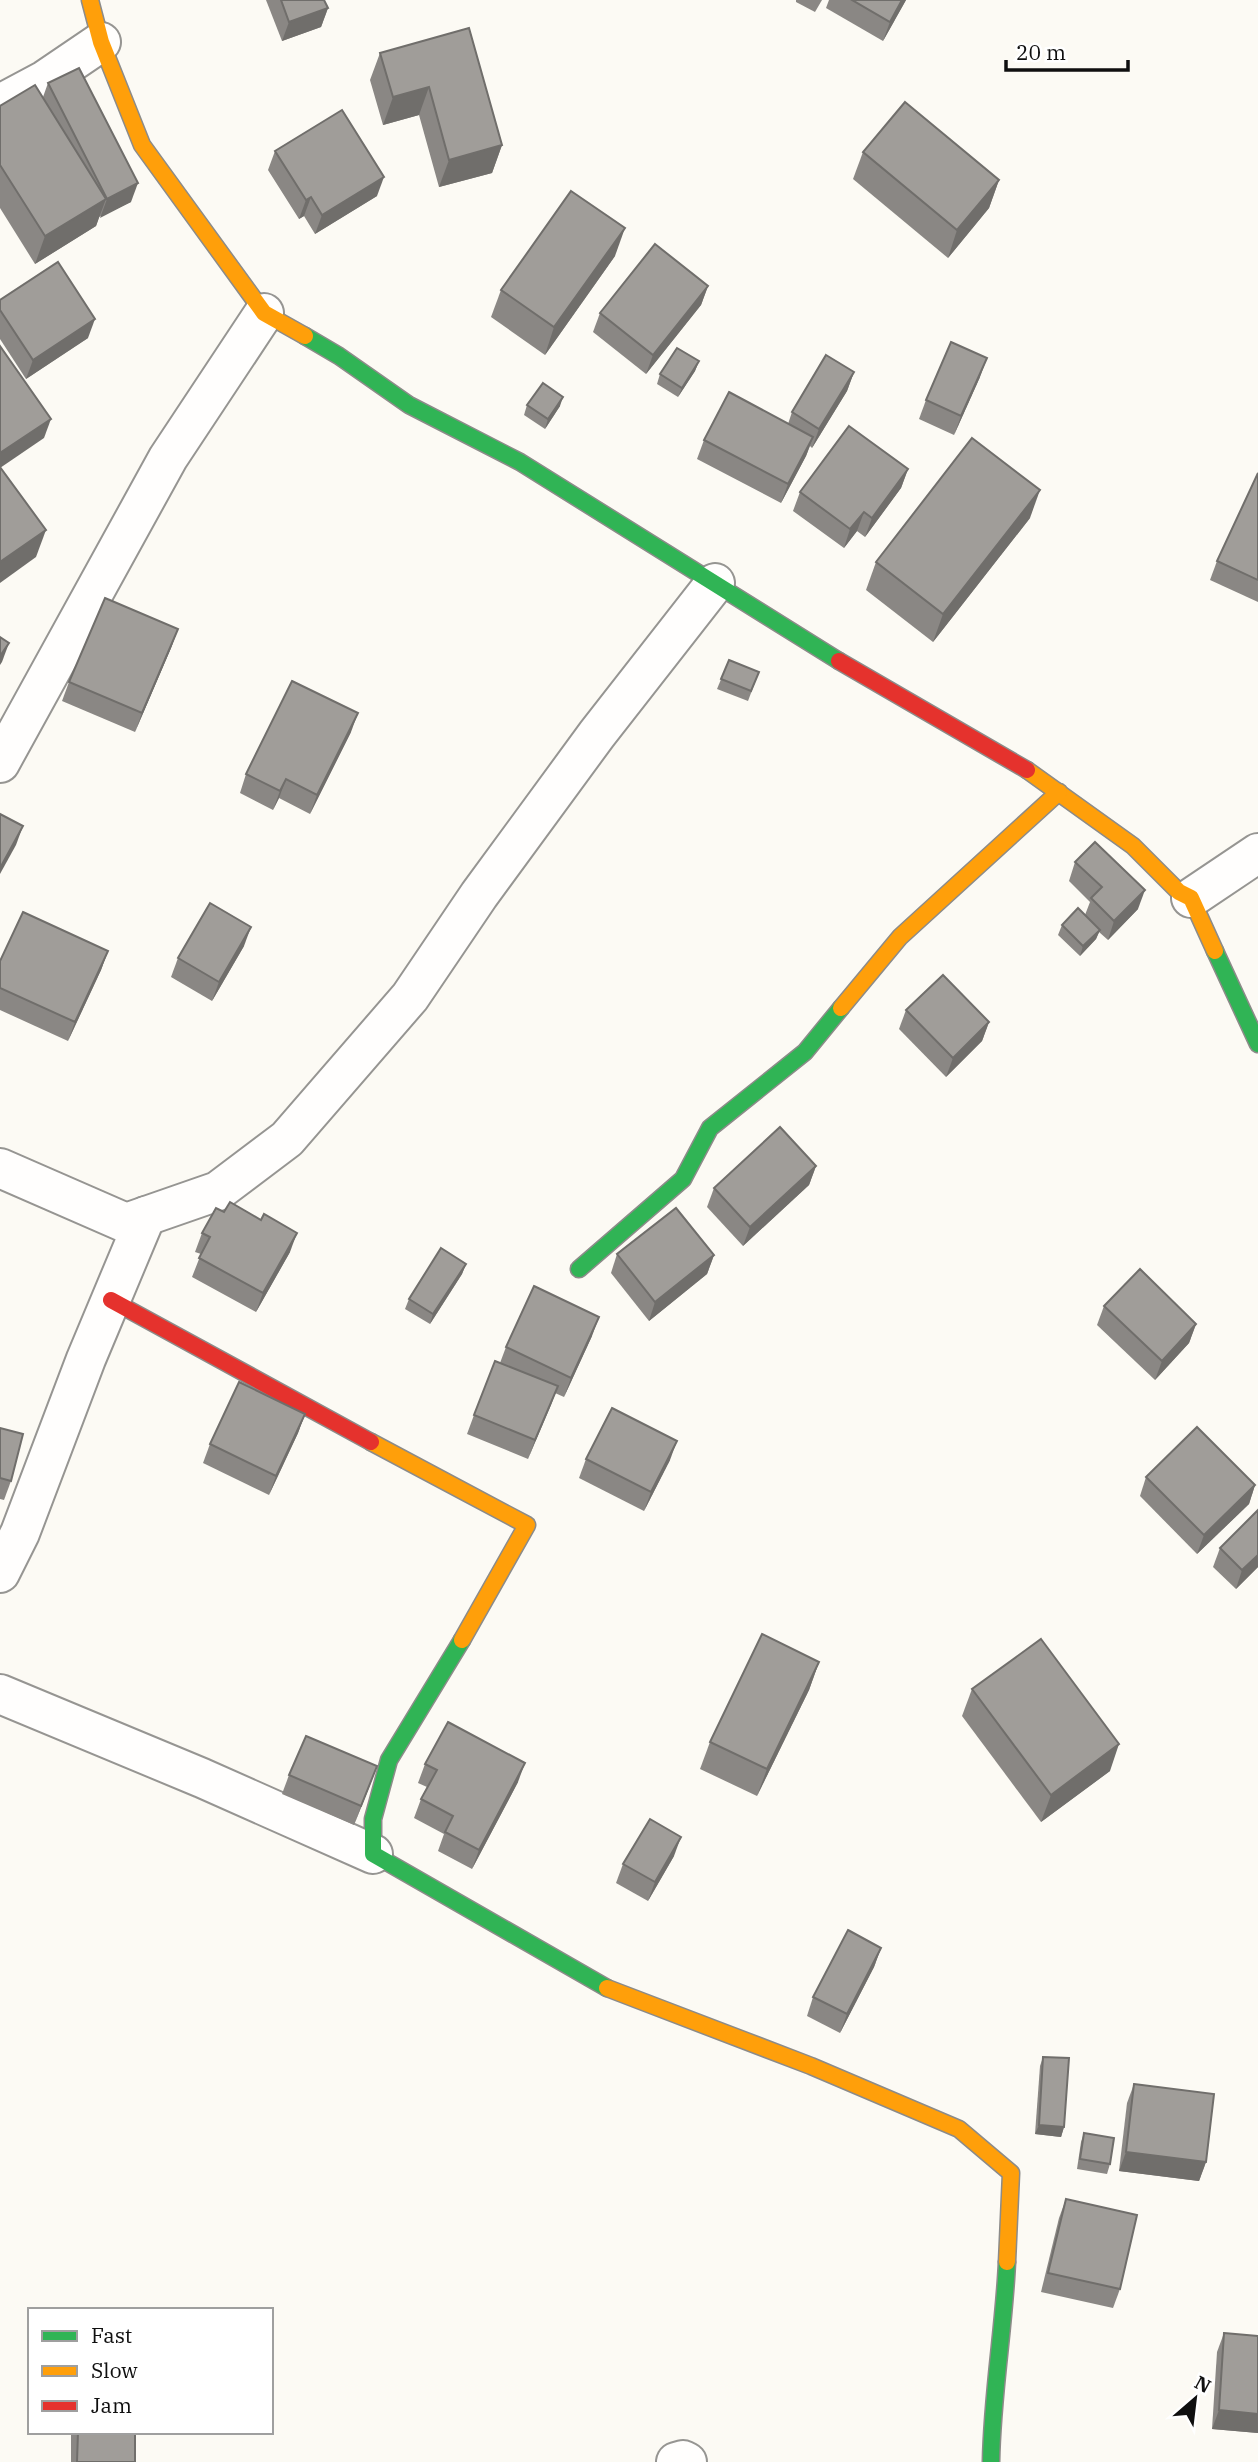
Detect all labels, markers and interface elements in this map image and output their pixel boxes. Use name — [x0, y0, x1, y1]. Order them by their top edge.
scale bar — [1006, 28, 1128, 72]
text: 20 m — [1016, 38, 1066, 66]
legend — [28, 2308, 273, 2434]
text: Fast — [91, 2321, 132, 2349]
text: Slow — [91, 2356, 138, 2384]
north arrow — [1160, 2364, 1230, 2434]
text: N — [1191, 2370, 1215, 2398]
text: Jam — [91, 2391, 132, 2419]

